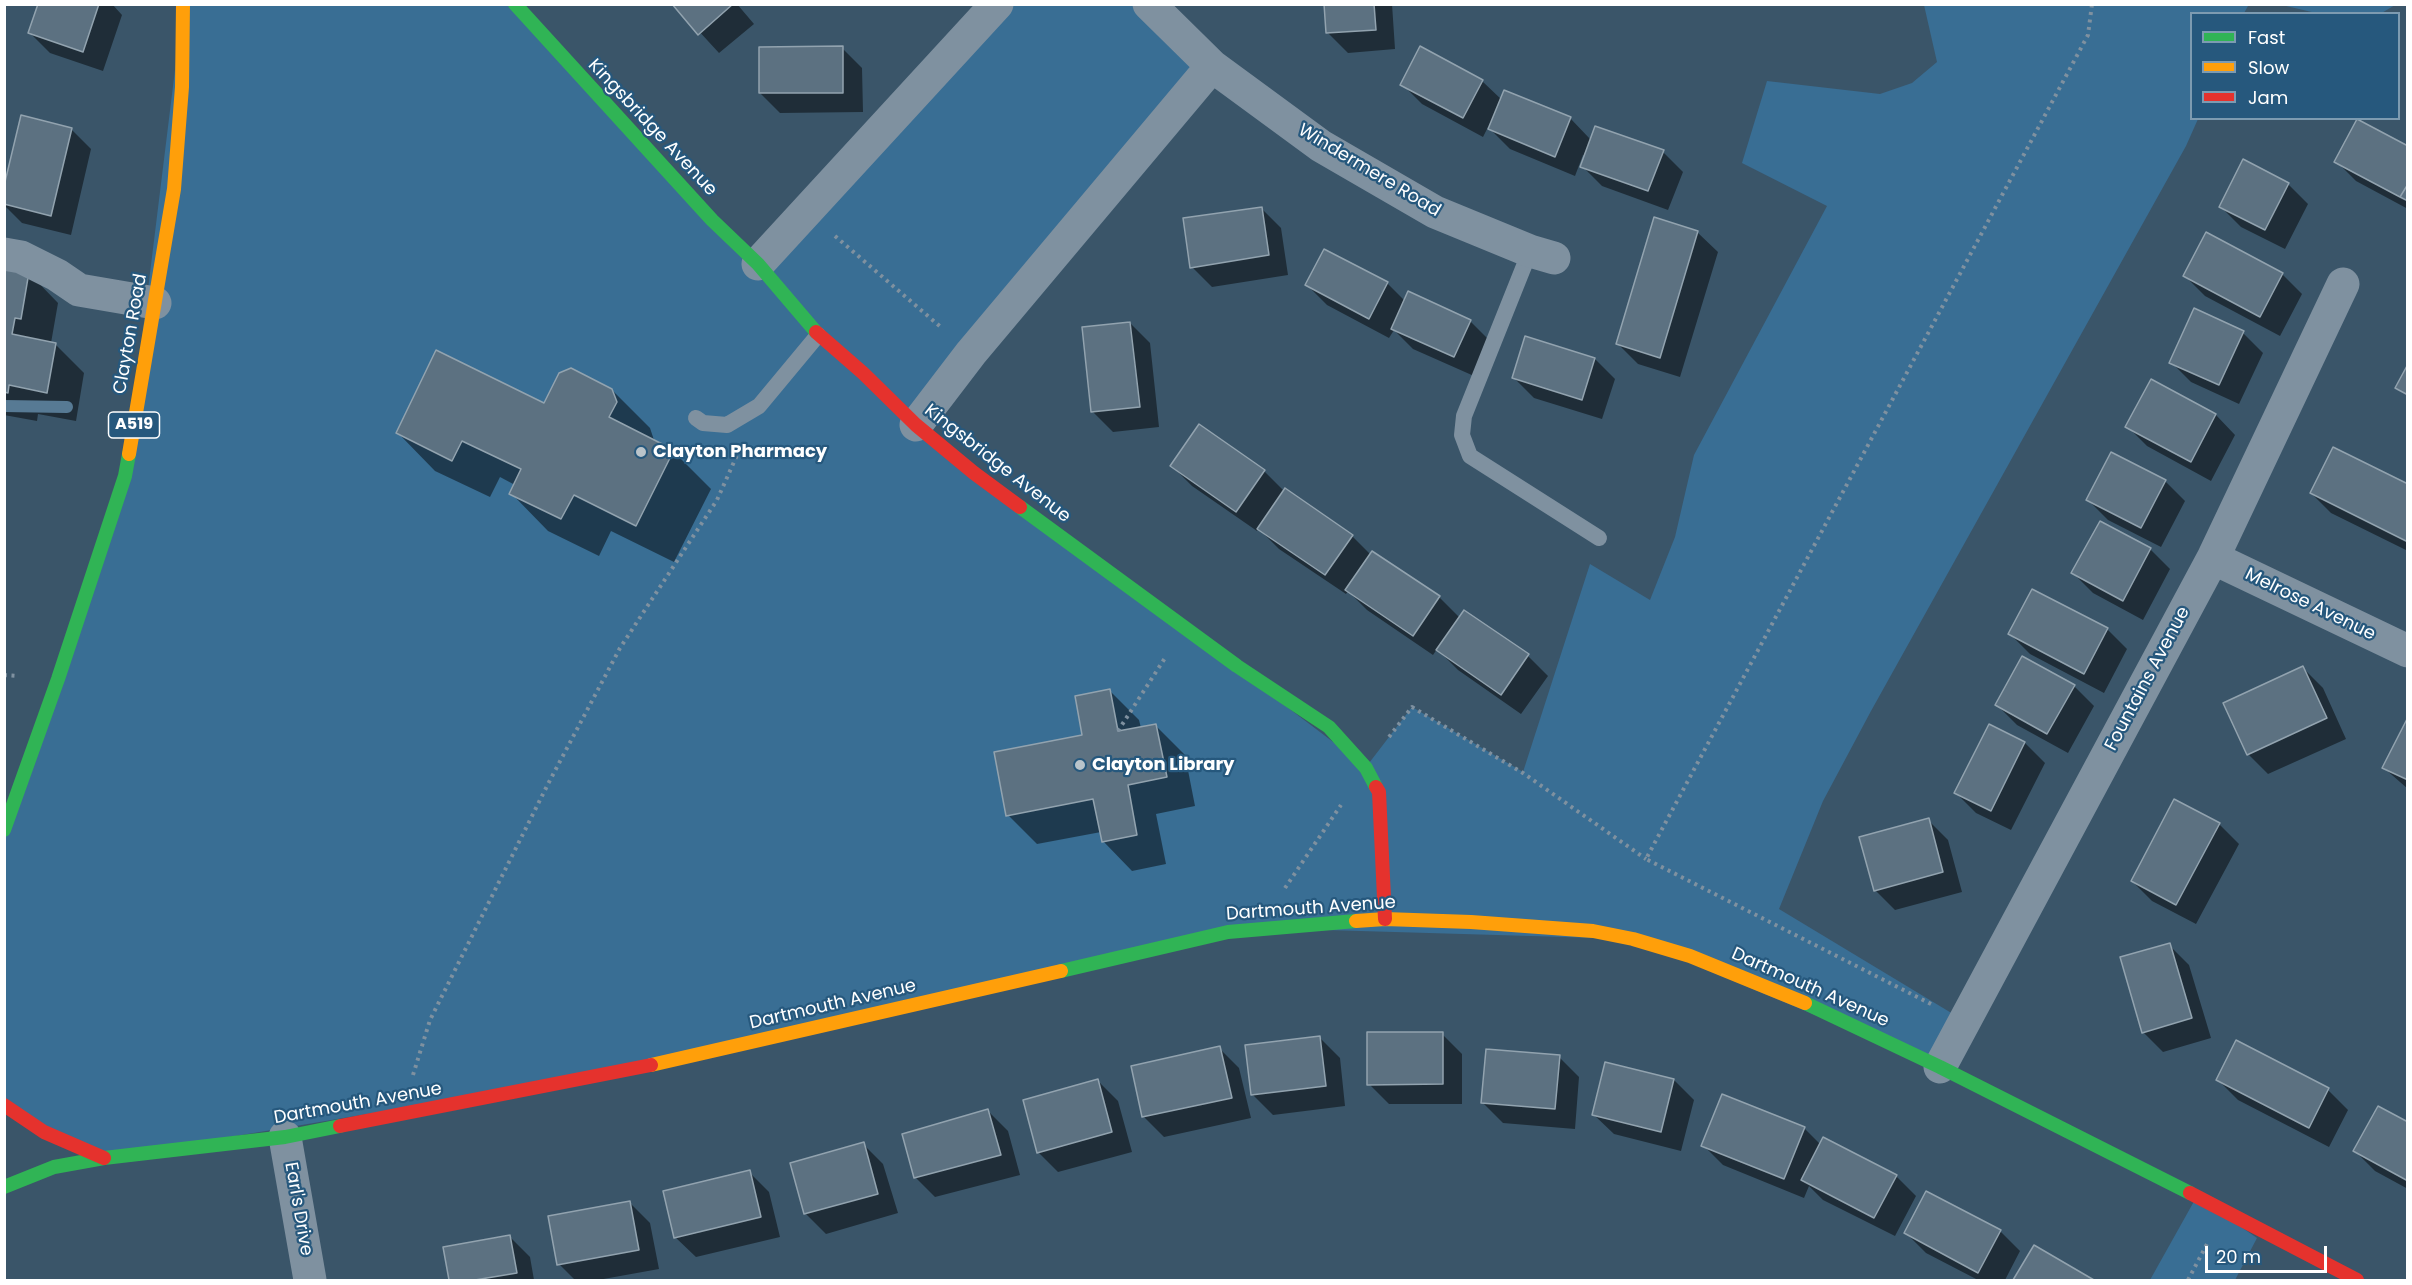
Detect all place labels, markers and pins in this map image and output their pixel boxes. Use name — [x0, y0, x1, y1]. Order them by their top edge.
place label: Clayton Pharmacy — [653, 441, 827, 463]
marker: Clayton Pharmacy — [634, 445, 648, 459]
place label: Clayton Library — [1092, 754, 1234, 776]
marker: Clayton Library — [1073, 758, 1087, 772]

